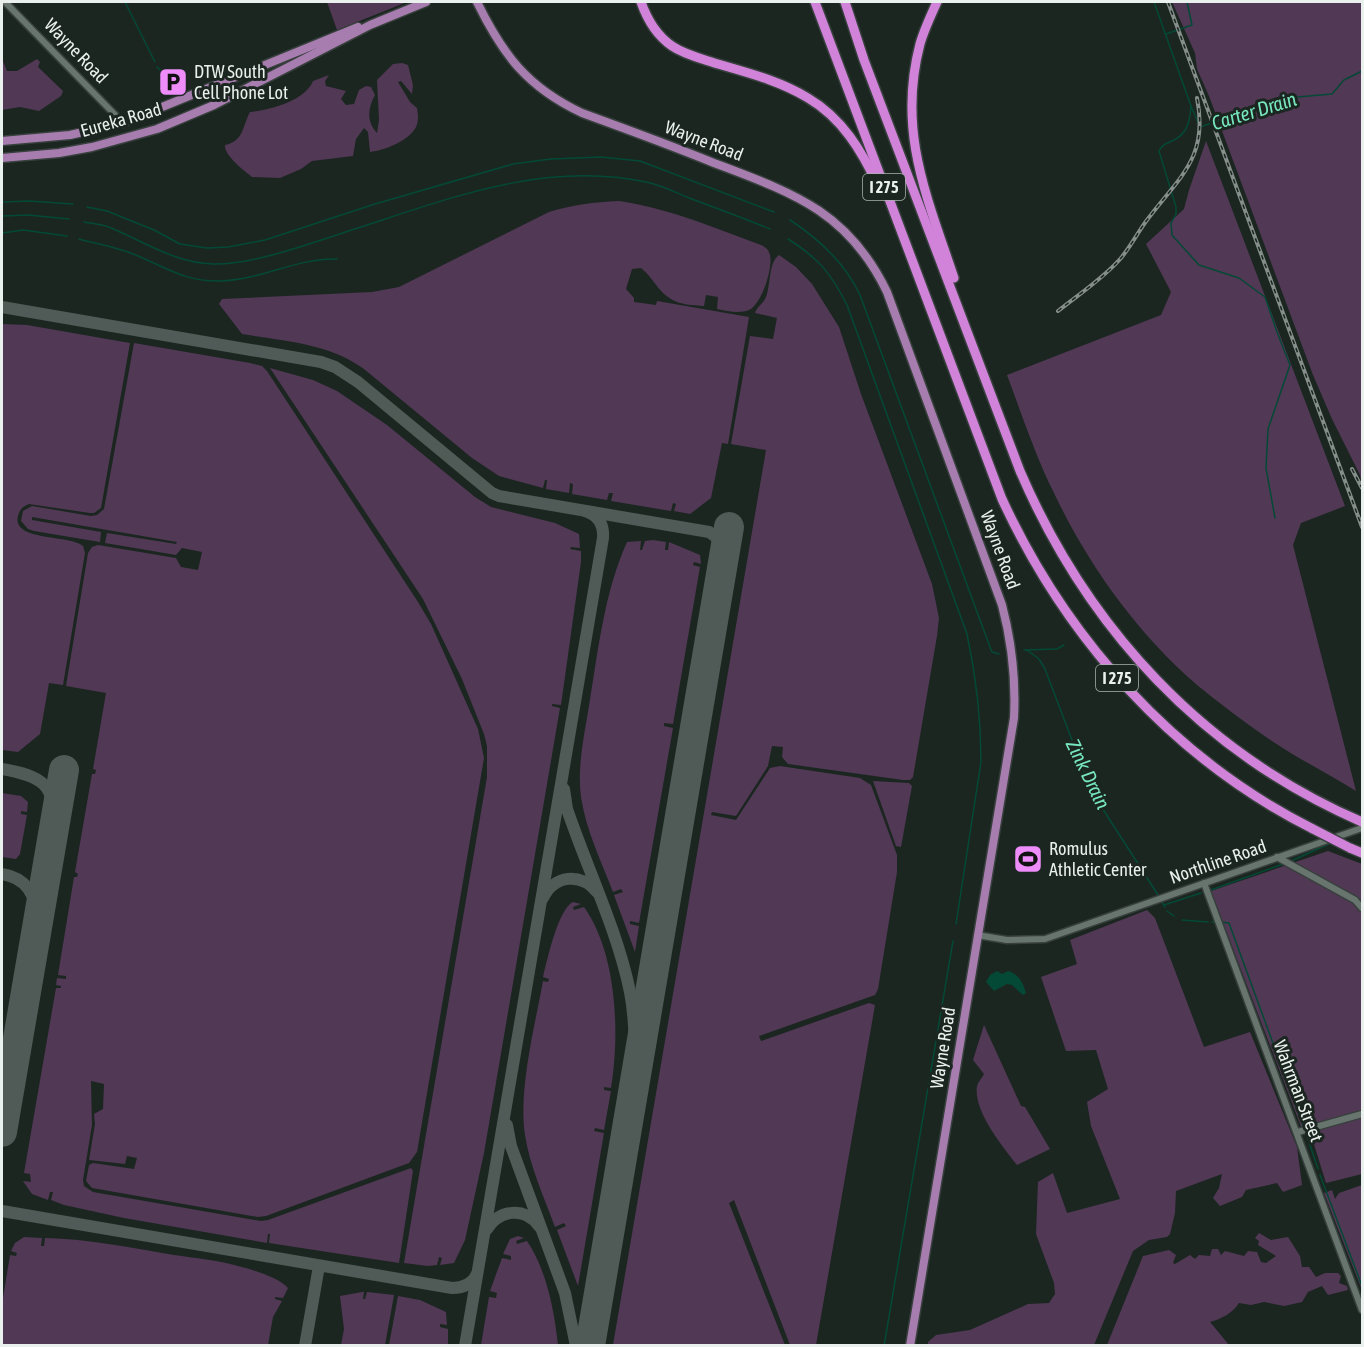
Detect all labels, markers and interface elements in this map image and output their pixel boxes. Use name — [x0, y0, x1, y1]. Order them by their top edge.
street label: Wayne Road — [40, 14, 112, 87]
place label: DTW South Cell Phone Lot — [194, 61, 288, 103]
parking icon: DTW South Cell Phone Lot — [157, 66, 189, 98]
water label: Carter Drain — [1209, 87, 1299, 134]
street label: Eureka Road — [78, 98, 164, 141]
street label: Wayne Road — [662, 116, 746, 165]
road number: I 275 — [863, 174, 905, 200]
street label: Wayne Road — [977, 508, 1024, 592]
road number: I 275 — [1096, 665, 1138, 691]
water label: Zink Drain — [1062, 735, 1115, 813]
street label: Northline Road — [1167, 835, 1269, 888]
place label: Romulus Athletic Center — [1049, 838, 1147, 880]
sports icon: Romulus Athletic Center — [1012, 843, 1044, 875]
street label: Wayne Road — [926, 1006, 959, 1090]
street label: Wahrman Street — [1270, 1037, 1327, 1145]

